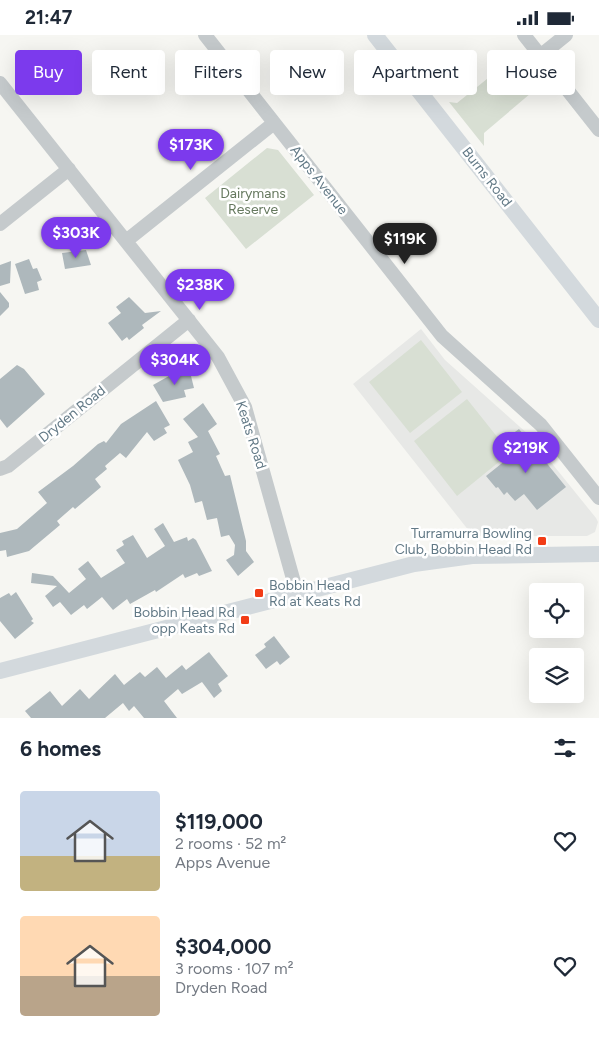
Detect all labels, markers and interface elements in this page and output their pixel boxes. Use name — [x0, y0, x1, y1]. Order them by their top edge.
text: 21:47 — [25, 6, 72, 29]
chip: Buy — [15, 50, 82, 95]
chip: Rent — [92, 50, 165, 95]
chip: Filters — [175, 50, 260, 95]
chip: New — [270, 50, 344, 95]
chip: Apartment — [354, 50, 477, 95]
chip: House — [487, 50, 575, 95]
pin: $173K — [156, 129, 226, 171]
text: $173K — [169, 135, 213, 154]
street label: Apps Avenue — [287, 142, 352, 218]
street label: Burns Road — [458, 144, 516, 210]
park label: Dairymans Reserve — [220, 185, 286, 218]
pin: $303K — [41, 217, 111, 259]
text: $303K — [52, 223, 100, 242]
pin: $119K — [370, 223, 440, 265]
text: $119K — [384, 229, 426, 248]
pin: $238K — [165, 269, 235, 311]
text: $238K — [176, 275, 224, 294]
pin: $304K — [140, 343, 210, 386]
text: $304K — [151, 350, 199, 369]
street label: Dryden Road — [35, 382, 109, 446]
street label: Keats Road — [232, 399, 270, 471]
pin: $219K — [491, 431, 561, 474]
text: $219K — [504, 438, 548, 457]
place label: Turramurra Bowling Club, Bobbin Head Rd — [395, 525, 532, 558]
marker: Turramurra Bowling Club, Bobbin Head Rd — [536, 535, 548, 547]
place label: Bobbin Head Rd at Keats Rd — [269, 577, 361, 610]
map controls — [529, 583, 584, 703]
button: locate — [529, 583, 584, 638]
marker: Bobbin Head Rd at Keats Rd — [253, 587, 265, 599]
place label: Bobbin Head Rd opp Keats Rd — [133, 604, 235, 637]
marker: Bobbin Head Rd opp Keats Rd — [239, 614, 251, 626]
button: layers — [529, 648, 584, 703]
icon: filters — [551, 734, 579, 762]
text: 6 homes — [20, 736, 101, 761]
text: $119,000 — [175, 809, 263, 834]
icon: home — [60, 811, 120, 871]
icon: heart — [551, 827, 579, 855]
text: 2 rooms · 52 m² — [175, 834, 286, 853]
text: Apps Avenue — [175, 853, 270, 872]
text: $304,000 — [175, 934, 271, 959]
icon: home — [60, 936, 120, 996]
icon: heart — [551, 952, 579, 980]
text: 3 rooms · 107 m² — [175, 959, 293, 978]
text: Dryden Road — [175, 978, 267, 997]

